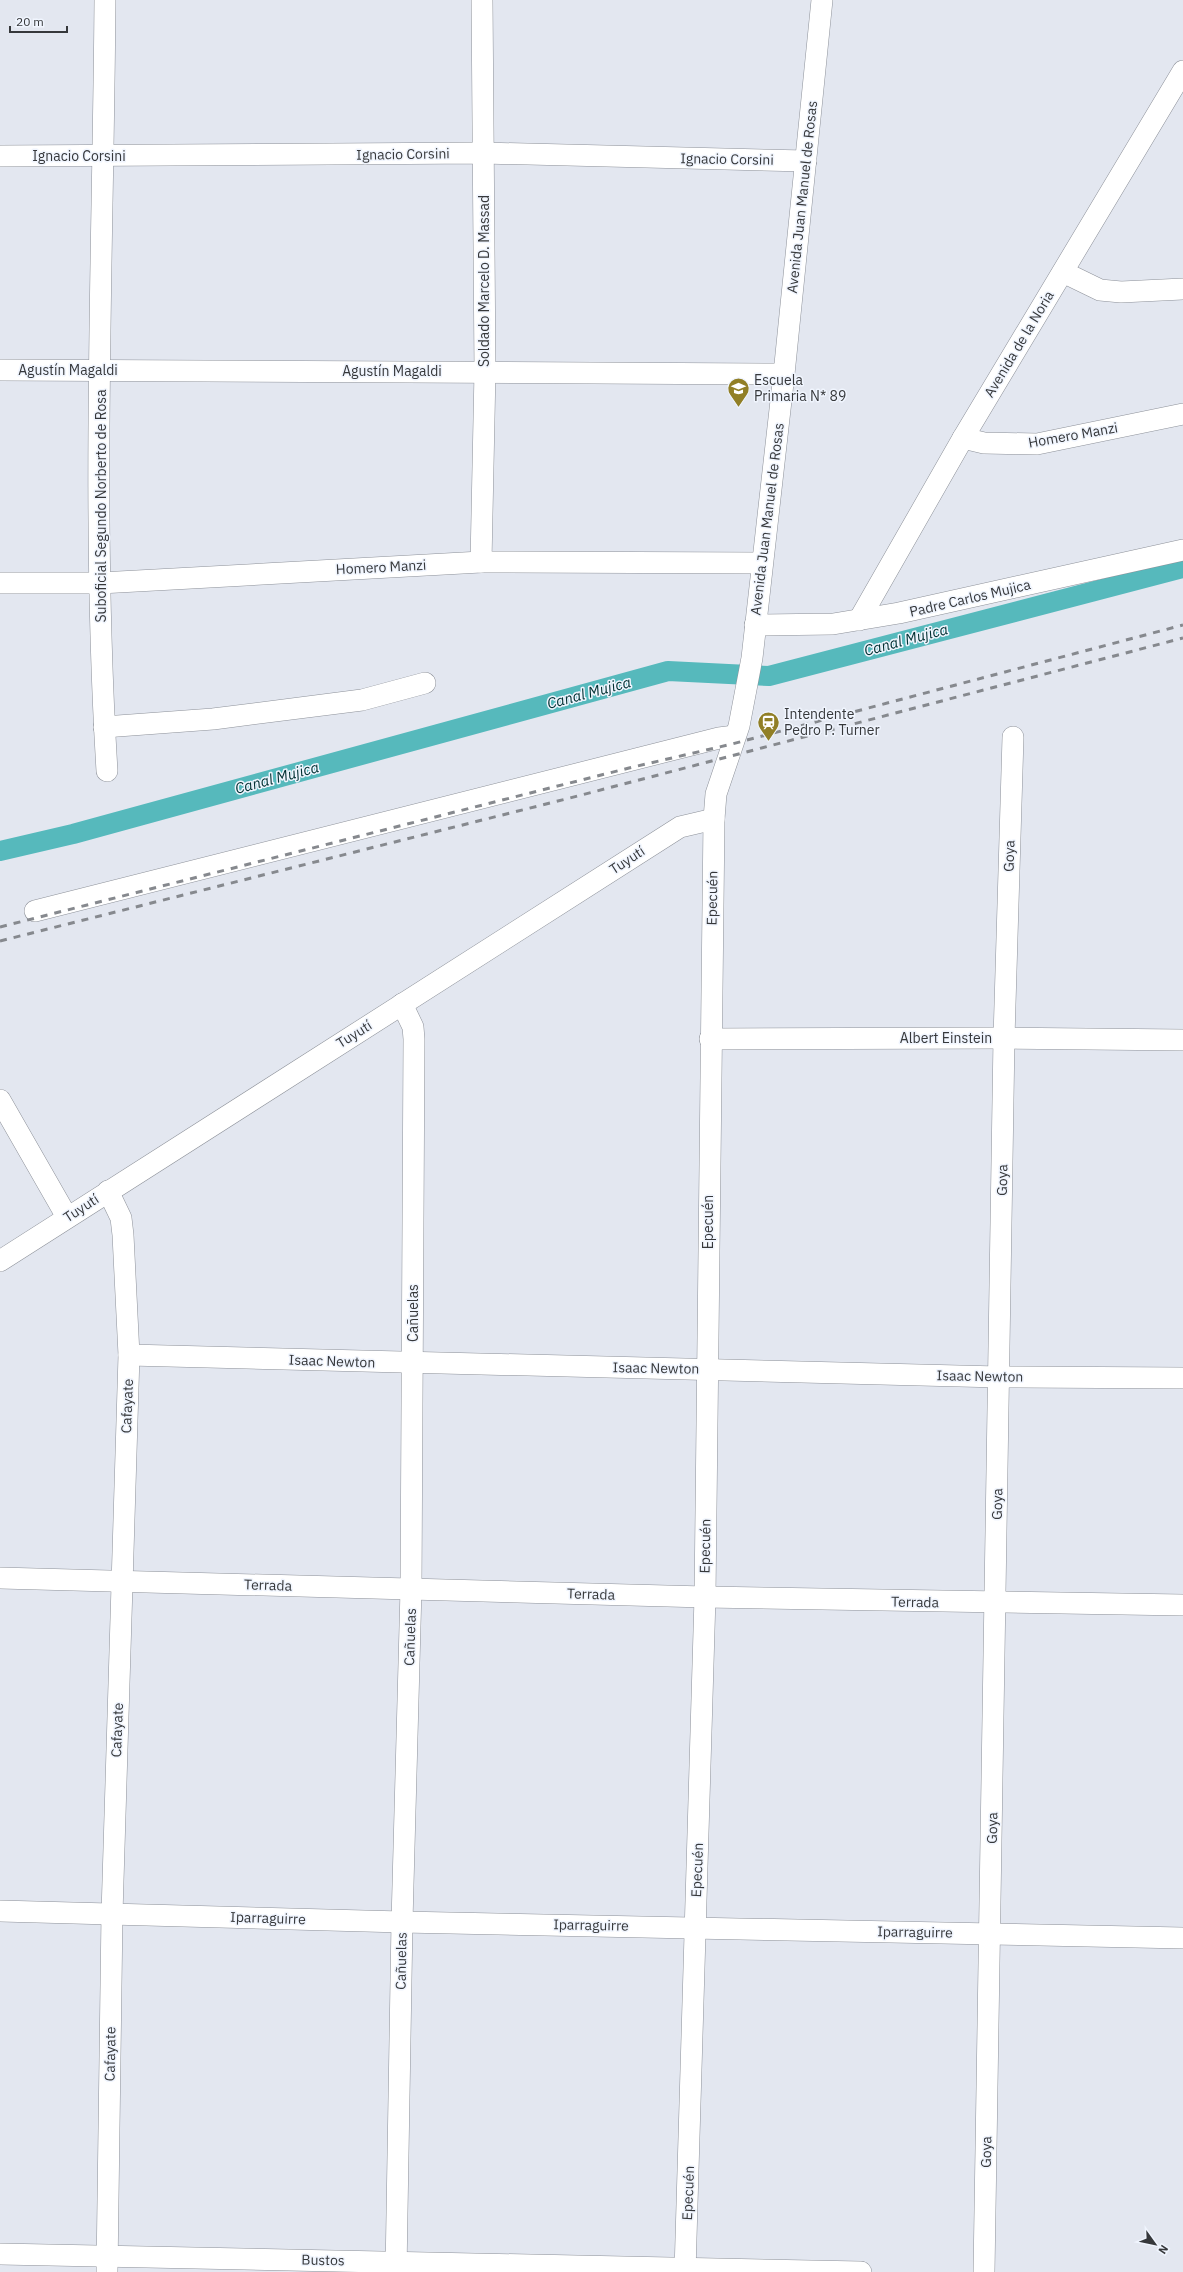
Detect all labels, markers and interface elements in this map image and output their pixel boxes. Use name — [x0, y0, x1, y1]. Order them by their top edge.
scale bar — [10, 8, 67, 34]
text: 20 m — [16, 14, 44, 29]
street label: Avenida Juan Manuel de Rosas — [783, 100, 821, 294]
street label: Ignacio Corsini — [356, 144, 450, 164]
street label: Ignacio Corsini — [32, 147, 126, 165]
street label: Ignacio Corsini — [680, 149, 774, 169]
street label: Soldado Marcelo D. Massad — [475, 195, 493, 367]
street label: Avenida de la Noria — [980, 287, 1058, 401]
street label: Agustín Magaldi — [18, 361, 118, 379]
street label: Agustín Magaldi — [342, 362, 442, 380]
place label: Escuela Primaria N* 89 — [754, 371, 846, 405]
school or university icon: Escuela Primaria N* 89 — [725, 375, 751, 408]
street label: Suboficial Segundo Norberto de Rosa — [92, 389, 110, 623]
street label: Homero Manzi — [1027, 418, 1119, 452]
street label: Avenida Juan Manuel de Rosas — [746, 422, 788, 616]
street label: Homero Manzi — [335, 556, 427, 578]
street label: Padre Carlos Mujica — [908, 575, 1033, 621]
water label: Canal Mujica — [862, 619, 950, 660]
water label: Canal Mujica — [545, 672, 633, 713]
place label: Intendente Pedro P. Turner — [784, 705, 880, 739]
station icon: Intendente Pedro P. Turner — [755, 709, 781, 742]
water label: Canal Mujica — [233, 757, 321, 798]
street label: Goya — [999, 839, 1019, 872]
street label: Tuyutí — [606, 842, 649, 878]
street label: Epecuén — [703, 871, 721, 925]
street label: Tuyutí — [333, 1016, 376, 1052]
street label: Albert Einstein — [900, 1029, 992, 1047]
street label: Goya — [993, 1163, 1011, 1196]
street label: Tuyutí — [60, 1190, 103, 1226]
street label: Epecuén — [699, 1195, 717, 1249]
street label: Cañuelas — [404, 1284, 422, 1342]
street label: Isaac Newton — [288, 1350, 376, 1372]
street label: Isaac Newton — [613, 1358, 699, 1378]
street label: Isaac Newton — [937, 1366, 1023, 1386]
street label: Cafayate — [117, 1378, 137, 1434]
street label: Goya — [988, 1487, 1006, 1520]
street label: Epecuén — [696, 1519, 714, 1573]
street label: Terrada — [244, 1575, 293, 1595]
street label: Terrada — [567, 1584, 616, 1604]
street label: Terrada — [891, 1593, 940, 1611]
street label: Cañuelas — [400, 1608, 420, 1666]
street label: Cafayate — [107, 1702, 127, 1758]
street label: Goya — [983, 1811, 1001, 1844]
street label: Epecuén — [687, 1842, 707, 1898]
street label: Iparraguirre — [230, 1908, 306, 1928]
street label: Iparraguirre — [553, 1915, 629, 1935]
street label: Iparraguirre — [877, 1922, 953, 1942]
street label: Cañuelas — [391, 1932, 411, 1990]
street label: Cafayate — [101, 2026, 119, 2082]
street label: Goya — [977, 2135, 995, 2168]
street label: Epecuén — [678, 2165, 698, 2221]
north arrow — [1135, 2224, 1175, 2264]
text: N — [1155, 2242, 1171, 2257]
street label: Bustos — [301, 2251, 345, 2269]

